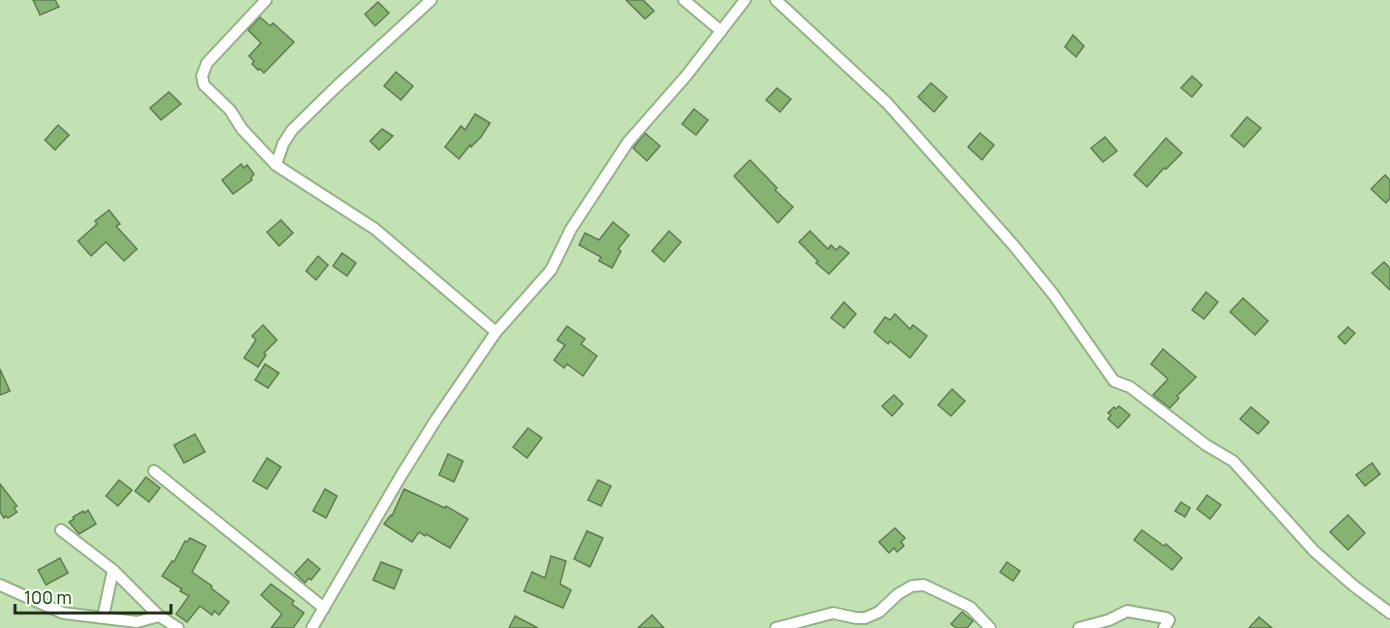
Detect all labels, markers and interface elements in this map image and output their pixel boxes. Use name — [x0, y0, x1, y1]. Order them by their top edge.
scale bar — [15, 577, 171, 615]
text: 100 m — [24, 585, 72, 609]

